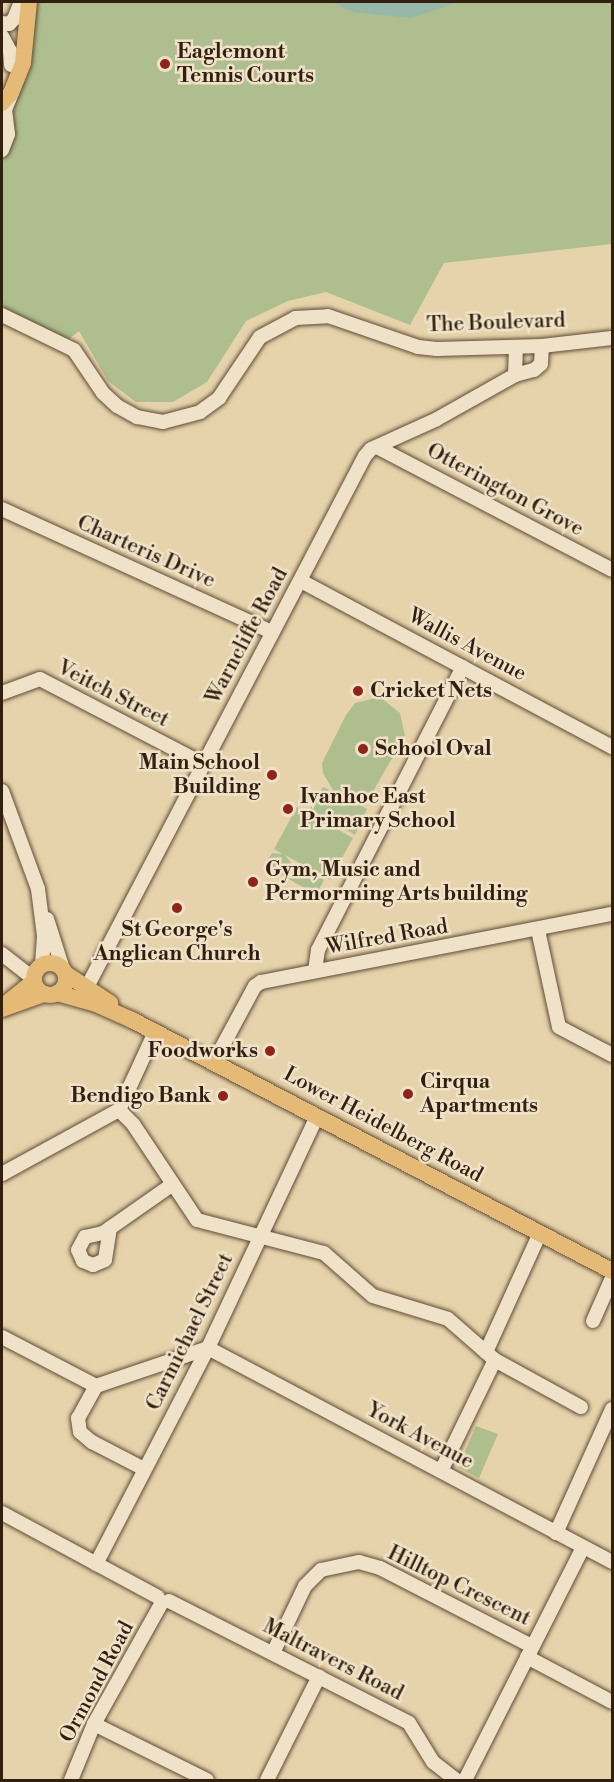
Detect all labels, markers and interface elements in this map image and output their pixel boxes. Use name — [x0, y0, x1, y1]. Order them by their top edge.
place label: Eaglemont Tennis Courts — [177, 39, 314, 89]
marker: Eaglemont Tennis Courts — [158, 57, 172, 71]
street label: The Boulevard — [426, 308, 566, 338]
street label: Otterington Grove — [422, 438, 588, 542]
street label: Charteris Drive — [73, 510, 219, 594]
street label: Warncliffe Road — [201, 564, 293, 708]
street label: Wallis Avenue — [404, 603, 530, 687]
street label: Veitch Street — [53, 655, 173, 733]
place label: Cricket Nets — [370, 678, 492, 704]
marker: Cricket Nets — [351, 684, 365, 698]
place label: School Oval — [375, 736, 492, 762]
marker: School Oval — [356, 742, 370, 756]
place label: Main School Building — [139, 750, 260, 800]
marker: Main School Building — [265, 768, 279, 782]
place label: Ivanhoe East Primary School — [300, 784, 456, 834]
marker: Ivanhoe East Primary School — [281, 802, 295, 816]
place label: Gym, Music and Permorming Arts building — [265, 857, 527, 907]
marker: Gym, Music and Permorming Arts building — [246, 875, 260, 889]
marker: St George's Anglican Church — [170, 901, 184, 915]
street label: Wilfred Road — [324, 914, 450, 960]
place label: St George's Anglican Church — [94, 917, 260, 967]
place label: Foodworks — [148, 1038, 258, 1064]
marker: Foodworks — [263, 1044, 277, 1058]
street label: Lower Heidelberg Road — [279, 1062, 487, 1188]
place label: Cirqua Apartments — [420, 1069, 538, 1119]
place label: Bendigo Bank — [71, 1083, 211, 1109]
marker: Cirqua Apartments — [401, 1087, 415, 1101]
marker: Bendigo Bank — [216, 1089, 230, 1103]
street label: Carmichael Street — [141, 1249, 239, 1415]
street label: York Avenue — [362, 1397, 478, 1475]
street label: Hilltop Crescent — [383, 1540, 535, 1632]
street label: Maltravers Road — [259, 1614, 407, 1706]
street label: Ormond Road — [55, 1617, 139, 1747]

